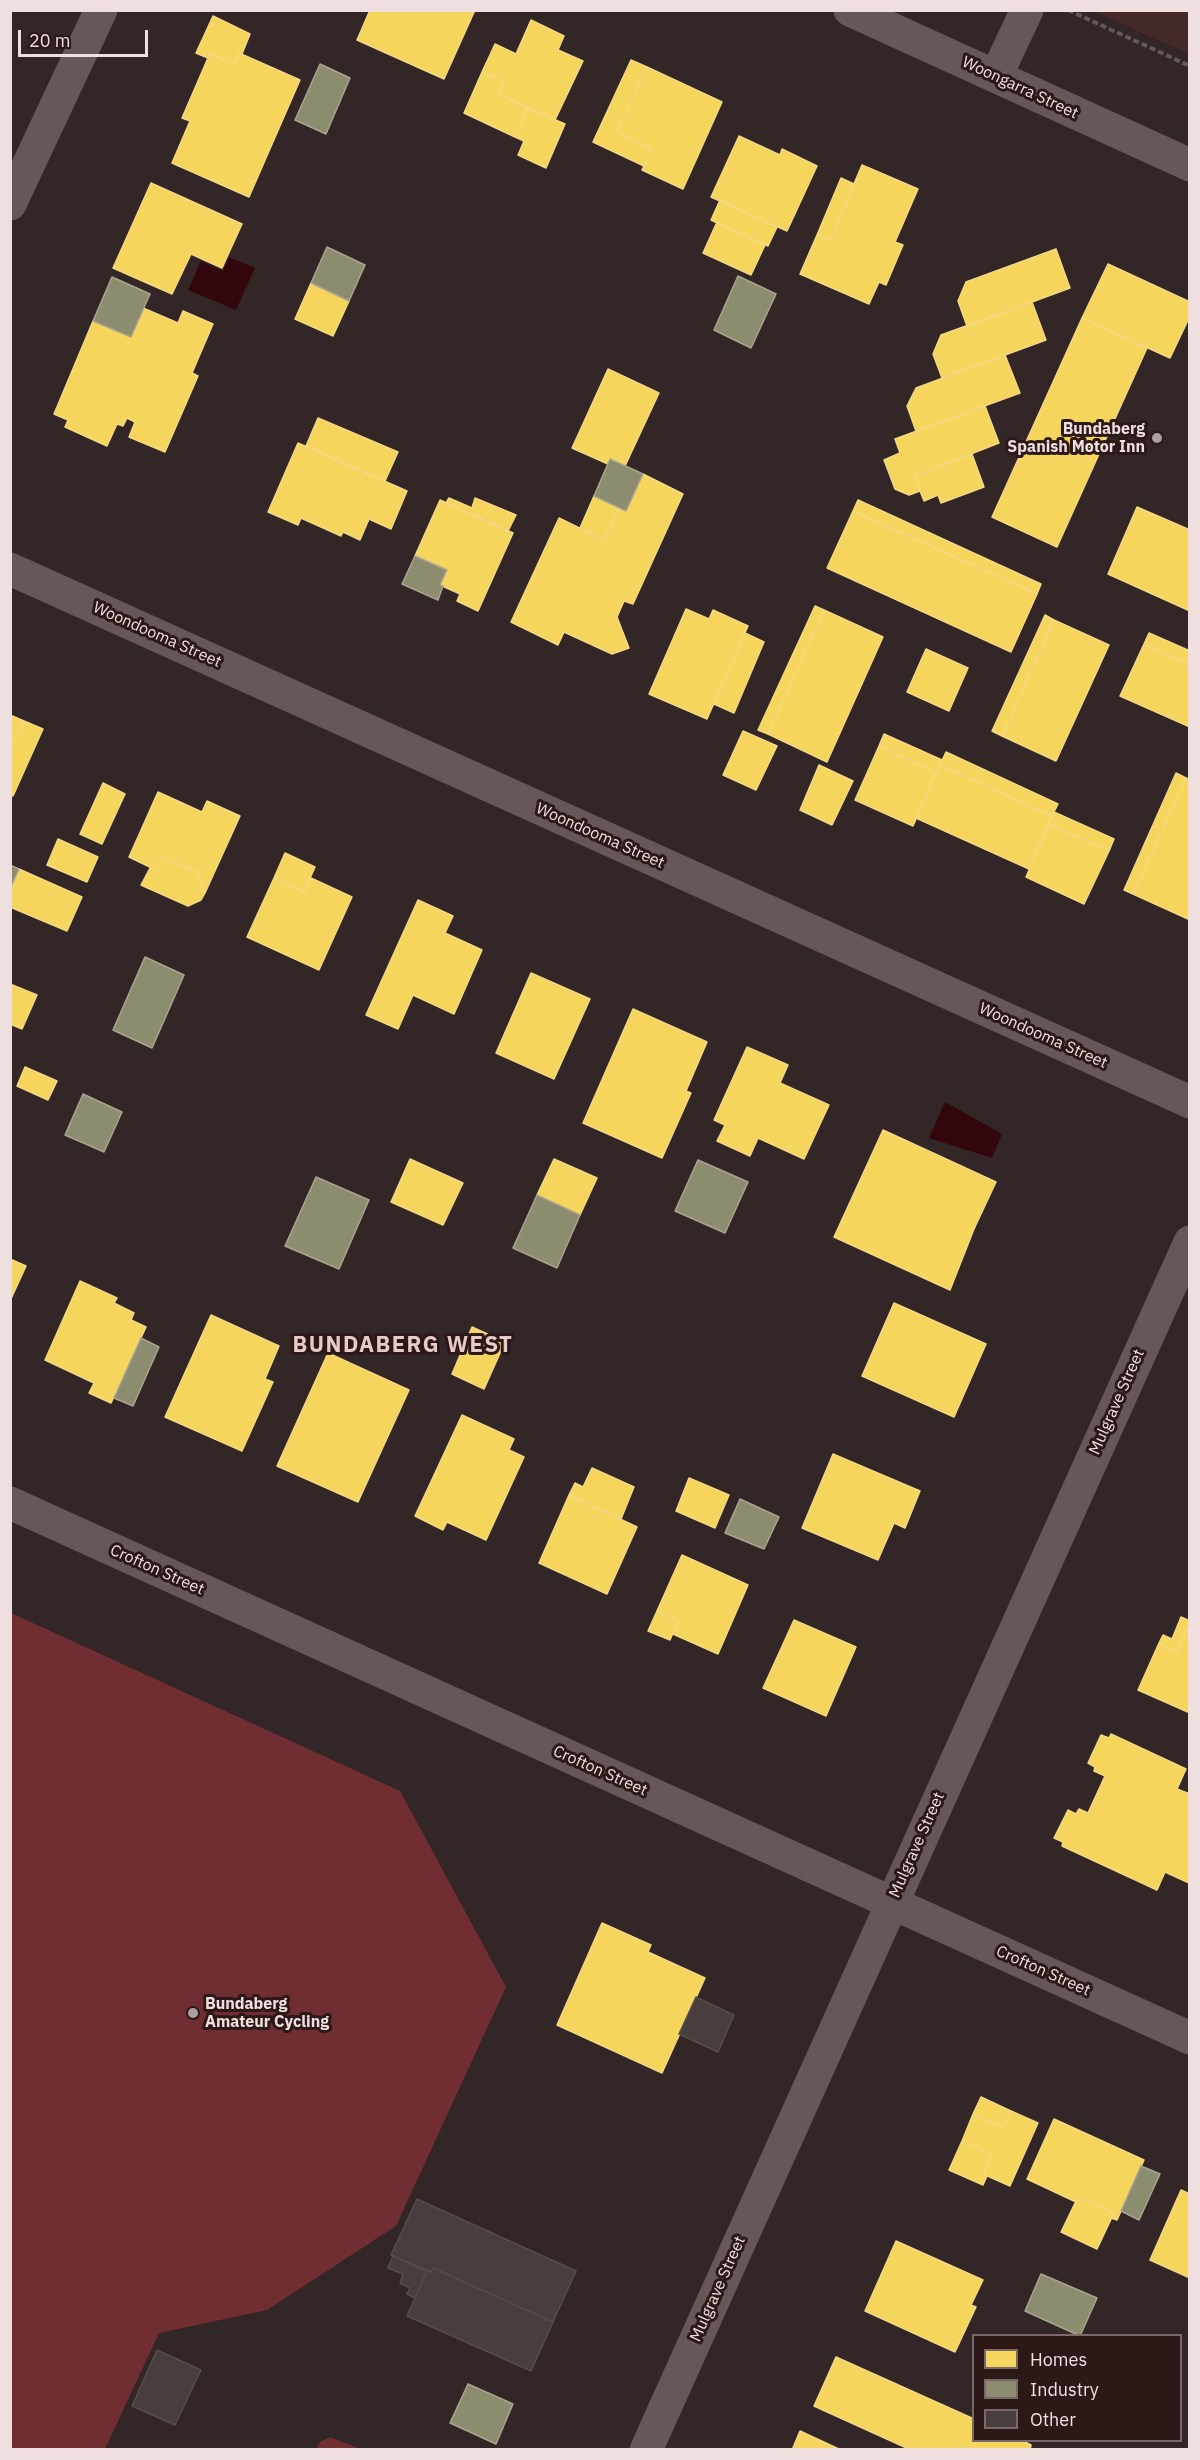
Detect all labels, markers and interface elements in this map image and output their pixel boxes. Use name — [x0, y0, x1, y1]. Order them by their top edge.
scale bar — [21, 18, 152, 56]
text: 20 m — [29, 29, 71, 52]
street label: Woongarra Street — [959, 53, 1081, 123]
place label: Bundaberg Spanish Motor Inn — [1007, 419, 1145, 457]
marker: Bundaberg Spanish Motor Inn — [1150, 431, 1164, 445]
street label: Woondooma Street — [90, 598, 224, 672]
street label: Woondooma Street — [533, 799, 667, 873]
street label: Woondooma Street — [976, 999, 1110, 1073]
district label: BUNDABERG WEST — [293, 1333, 513, 1359]
street label: Mulgrave Street — [1085, 1346, 1149, 1458]
street label: Crofton Street — [107, 1541, 207, 1599]
street label: Crofton Street — [550, 1742, 650, 1800]
street label: Mulgrave Street — [885, 1789, 949, 1901]
street label: Crofton Street — [993, 1942, 1093, 2000]
place label: Bundaberg Amateur Cycling — [205, 1994, 329, 2032]
marker: Bundaberg Amateur Cycling — [186, 2006, 200, 2020]
street label: Mulgrave Street — [686, 2233, 750, 2345]
legend — [972, 2334, 1182, 2442]
text: Homes — [1030, 2348, 1087, 2371]
text: Industry — [1030, 2378, 1099, 2401]
text: Other — [1030, 2408, 1076, 2431]

